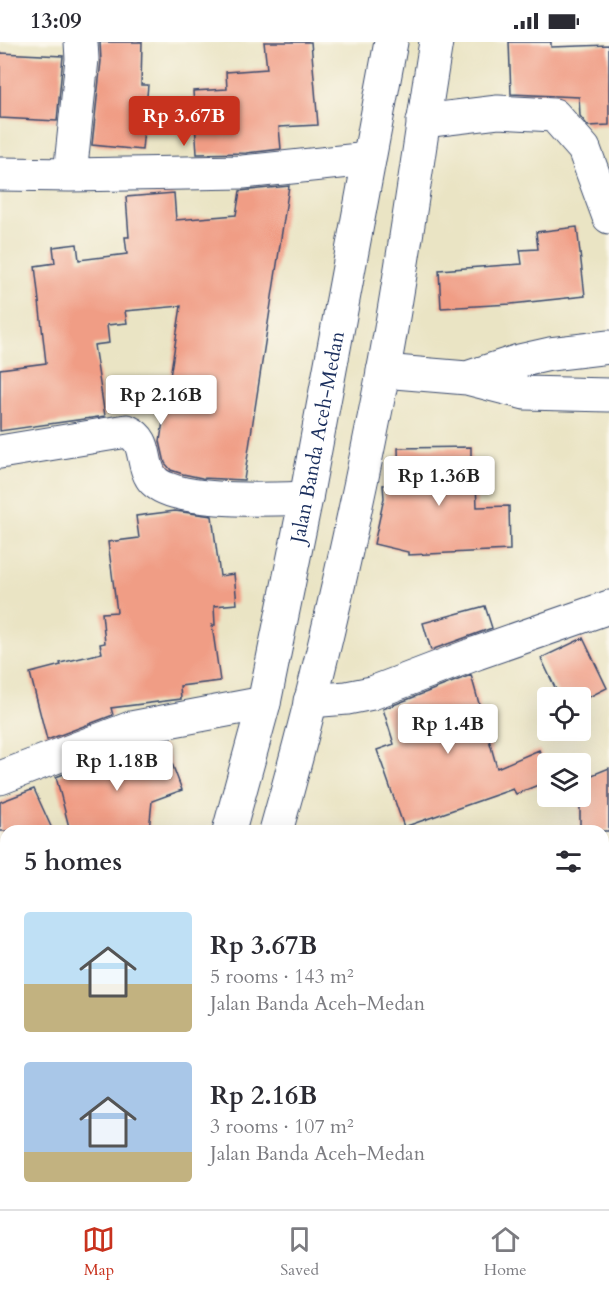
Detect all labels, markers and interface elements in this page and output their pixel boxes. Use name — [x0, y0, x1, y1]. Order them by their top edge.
text: 13:09 — [30, 6, 81, 36]
pin: Rp 3.67B — [122, 96, 246, 147]
text: Rp 3.67B — [143, 102, 225, 129]
street label: Jalan Banda Aceh-Medan — [284, 328, 351, 548]
pin: Rp 2.16B — [99, 375, 223, 426]
text: Rp 2.16B — [120, 381, 202, 408]
pin: Rp 1.36B — [377, 456, 501, 507]
text: Rp 1.36B — [398, 462, 480, 489]
map controls — [537, 687, 591, 807]
button: locate — [537, 687, 591, 741]
pin: Rp 1.4B — [393, 704, 503, 755]
text: Rp 1.4B — [412, 710, 484, 737]
pin: Rp 1.18B — [55, 741, 179, 792]
text: Rp 1.18B — [76, 747, 158, 774]
button: layers — [537, 753, 591, 807]
text: 5 homes — [24, 844, 122, 879]
icon: filters — [552, 845, 585, 878]
text: Rp 3.67B — [210, 928, 317, 963]
icon: home — [72, 936, 144, 1008]
text: 5 rooms · 143 m² — [210, 963, 354, 990]
text: Jalan Banda Aceh-Medan — [210, 990, 425, 1017]
text: Rp 2.16B — [210, 1078, 317, 1113]
icon: home — [72, 1086, 144, 1158]
text: 3 rooms · 107 m² — [210, 1113, 354, 1140]
text: Jalan Banda Aceh-Medan — [210, 1140, 425, 1167]
tab: Map — [82, 1223, 115, 1281]
tab: Saved — [280, 1223, 319, 1281]
tab: Home — [484, 1223, 527, 1281]

